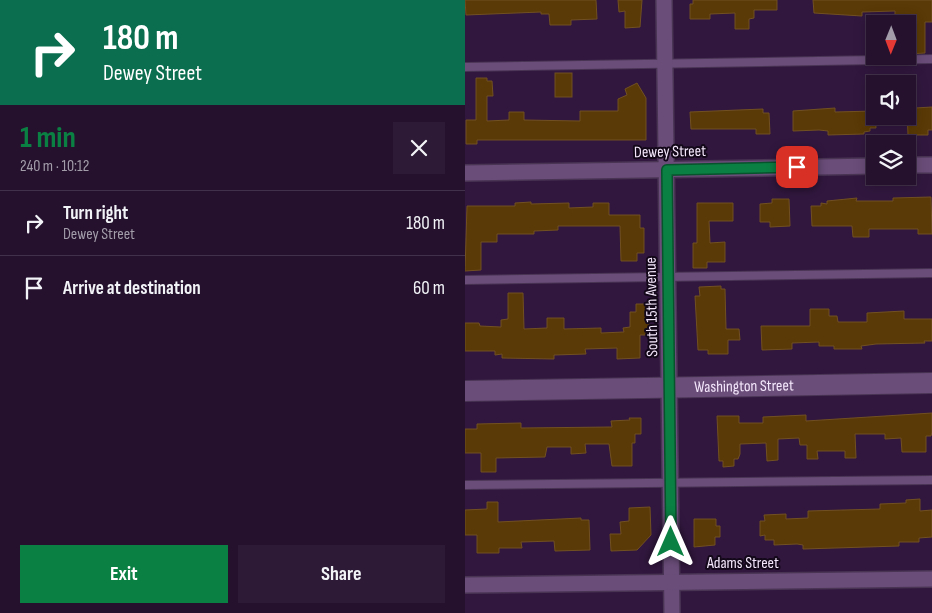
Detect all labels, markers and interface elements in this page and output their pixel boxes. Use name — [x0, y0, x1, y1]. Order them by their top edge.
north arrow — [866, 15, 916, 65]
map controls — [866, 15, 916, 185]
text: 180 m — [103, 17, 179, 60]
icon: right — [20, 20, 85, 85]
text: Dewey Street — [103, 60, 202, 87]
button: sound — [866, 75, 916, 125]
text: 1 min — [20, 120, 76, 156]
button: close — [393, 122, 445, 174]
button: layers — [866, 135, 916, 185]
street label: Dewey Street — [634, 142, 706, 162]
pin — [776, 146, 818, 188]
icon: arrive — [783, 153, 811, 181]
text: 240 m · 10:12 — [20, 157, 89, 176]
text: Turn right — [63, 202, 128, 225]
icon: right — [20, 209, 48, 237]
text: 180 m — [406, 212, 445, 235]
text: Dewey Street — [63, 225, 135, 244]
street label: South 15th Avenue — [642, 257, 662, 357]
icon: arrive — [20, 274, 48, 302]
text: Arrive at destination — [63, 277, 201, 300]
text: 60 m — [413, 277, 445, 300]
street label: Washington Street — [694, 376, 794, 397]
position arrow — [644, 515, 696, 567]
button: Exit — [20, 545, 228, 603]
button: Share — [238, 545, 445, 603]
street label: Adams Street — [706, 554, 779, 573]

